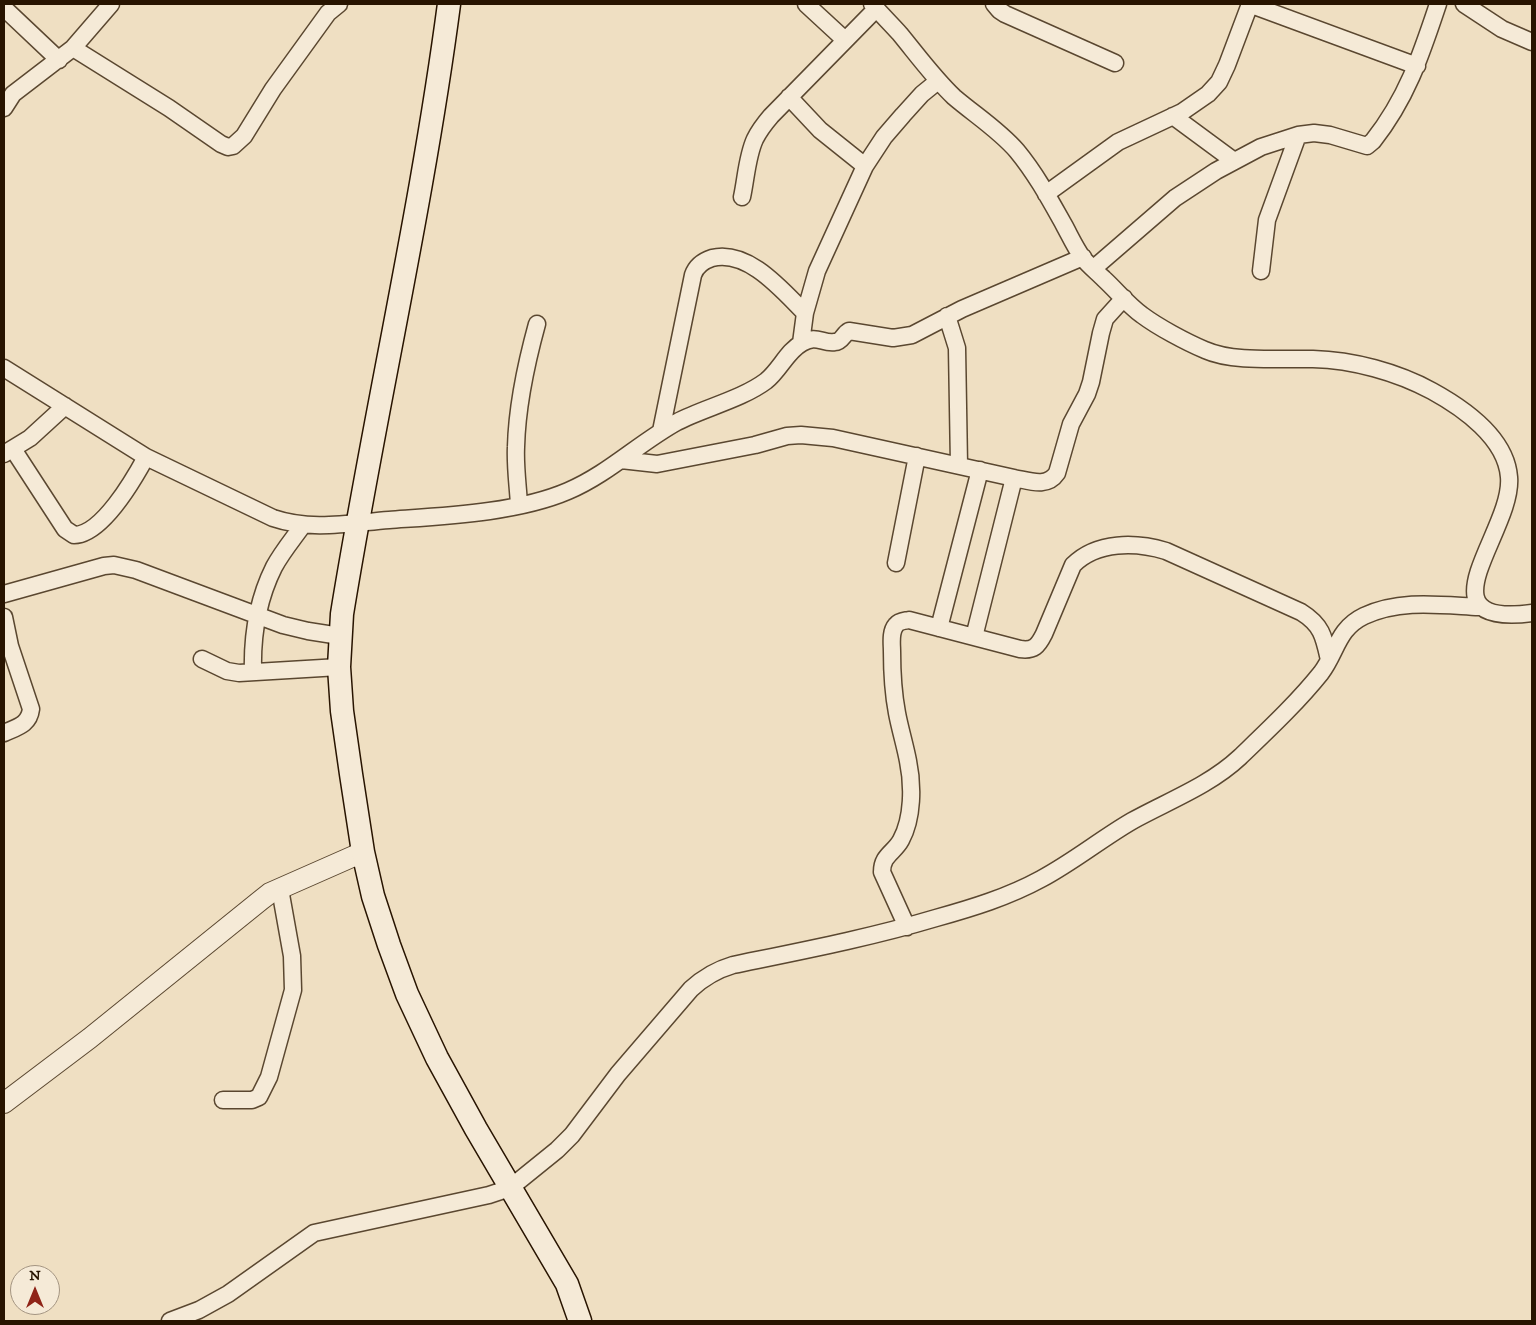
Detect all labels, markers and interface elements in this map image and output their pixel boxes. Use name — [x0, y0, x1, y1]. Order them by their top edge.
north arrow — [10, 1265, 60, 1315]
text: N — [29, 1267, 41, 1285]

